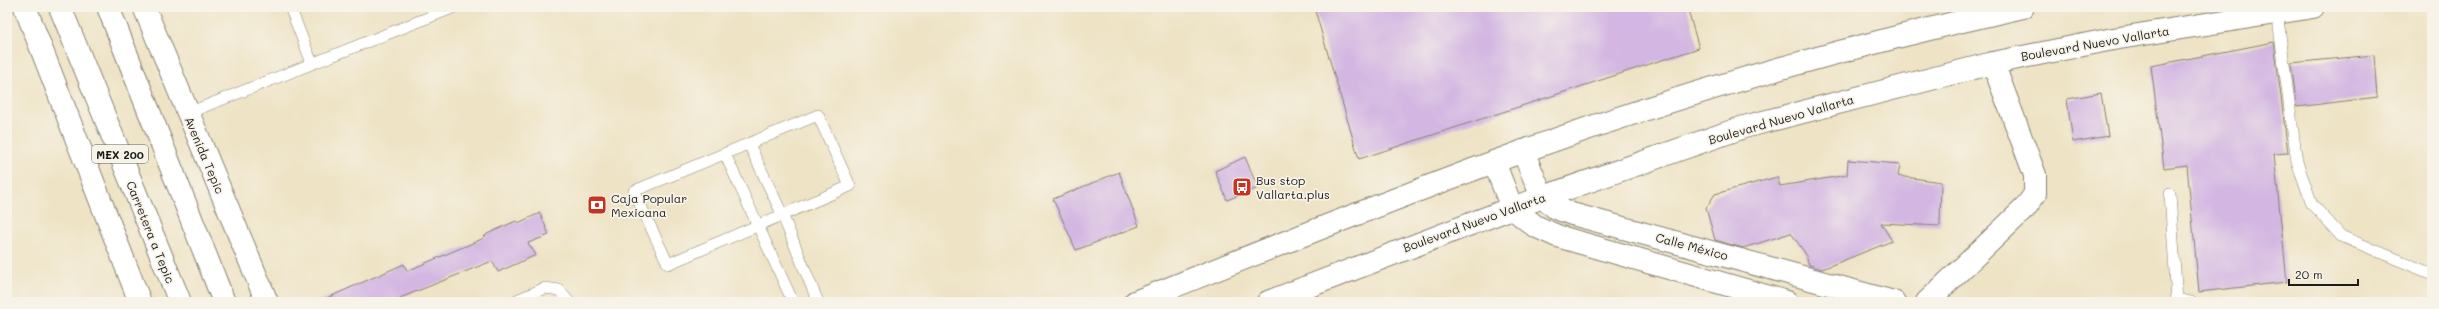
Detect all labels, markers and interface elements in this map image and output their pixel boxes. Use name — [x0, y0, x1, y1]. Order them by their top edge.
street label: Boulevard Nuevo Vallarta — [2020, 22, 2170, 64]
street label: Boulevard Nuevo Vallarta — [1706, 91, 1856, 147]
street label: Avenida Tepic — [182, 114, 228, 196]
road number: MEX 200 — [92, 145, 148, 163]
place label: Bus stop Vallarta.plus — [1256, 172, 1330, 202]
bus stop icon: Bus stop Vallarta.plus — [1231, 176, 1253, 198]
street label: Carretera a Tepic — [123, 178, 179, 286]
street label: Boulevard Nuevo Vallarta — [1401, 189, 1547, 255]
place label: Caja Popular Mexicana — [611, 190, 687, 220]
bank icon: Caja Popular Mexicana — [586, 194, 608, 216]
street label: Calle México — [1654, 229, 1730, 263]
scale bar — [2289, 261, 2358, 287]
text: 20 m — [2295, 266, 2323, 282]

